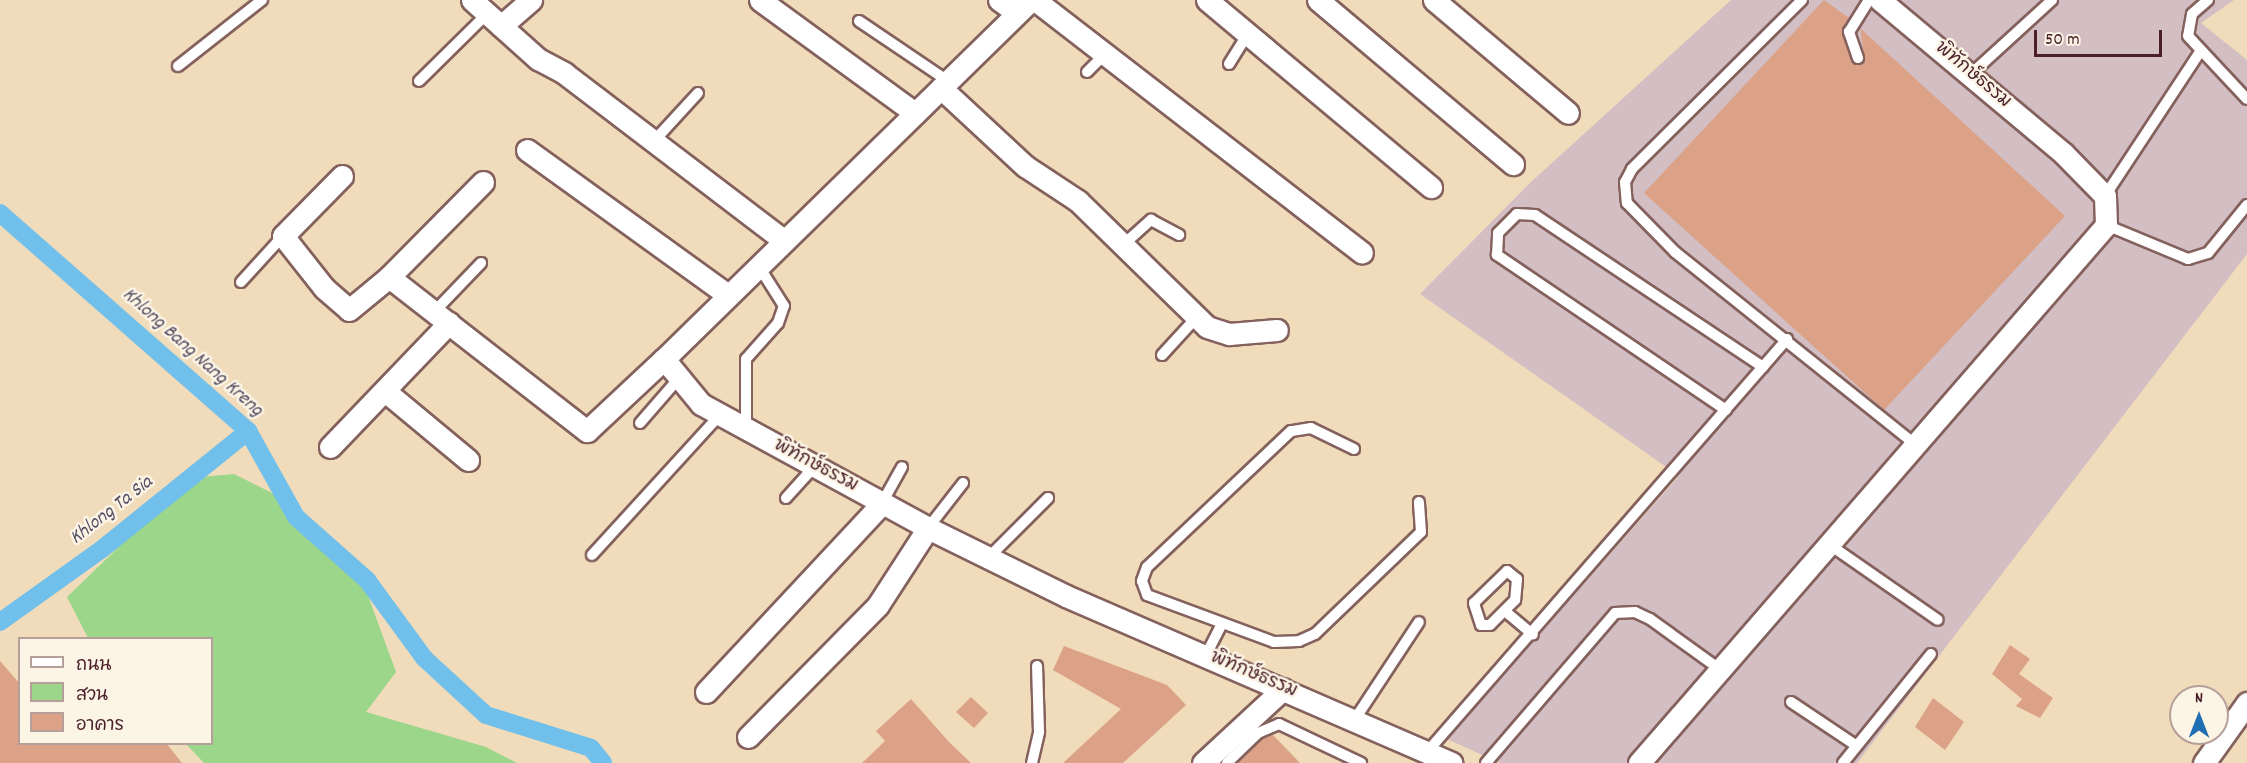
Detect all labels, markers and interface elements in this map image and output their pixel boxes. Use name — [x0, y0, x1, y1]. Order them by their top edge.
scale bar — [2037, 18, 2164, 56]
text: 50 m — [2045, 28, 2080, 53]
street label: พิทักษ์ธรรม — [1930, 38, 2014, 114]
water label: Khlong Bang Nang Kreng — [117, 283, 267, 423]
street label: พิทักษ์ธรรม — [769, 436, 861, 498]
water label: Khlong Ta Sia — [66, 471, 158, 551]
legend — [18, 637, 213, 745]
street label: พิทักษ์ธรรม — [1206, 648, 1300, 704]
text: ถนน — [76, 654, 111, 679]
text: สวน — [76, 684, 108, 709]
north arrow — [2169, 685, 2229, 745]
text: N — [2195, 687, 2203, 710]
text: อาคาร — [76, 714, 124, 739]

